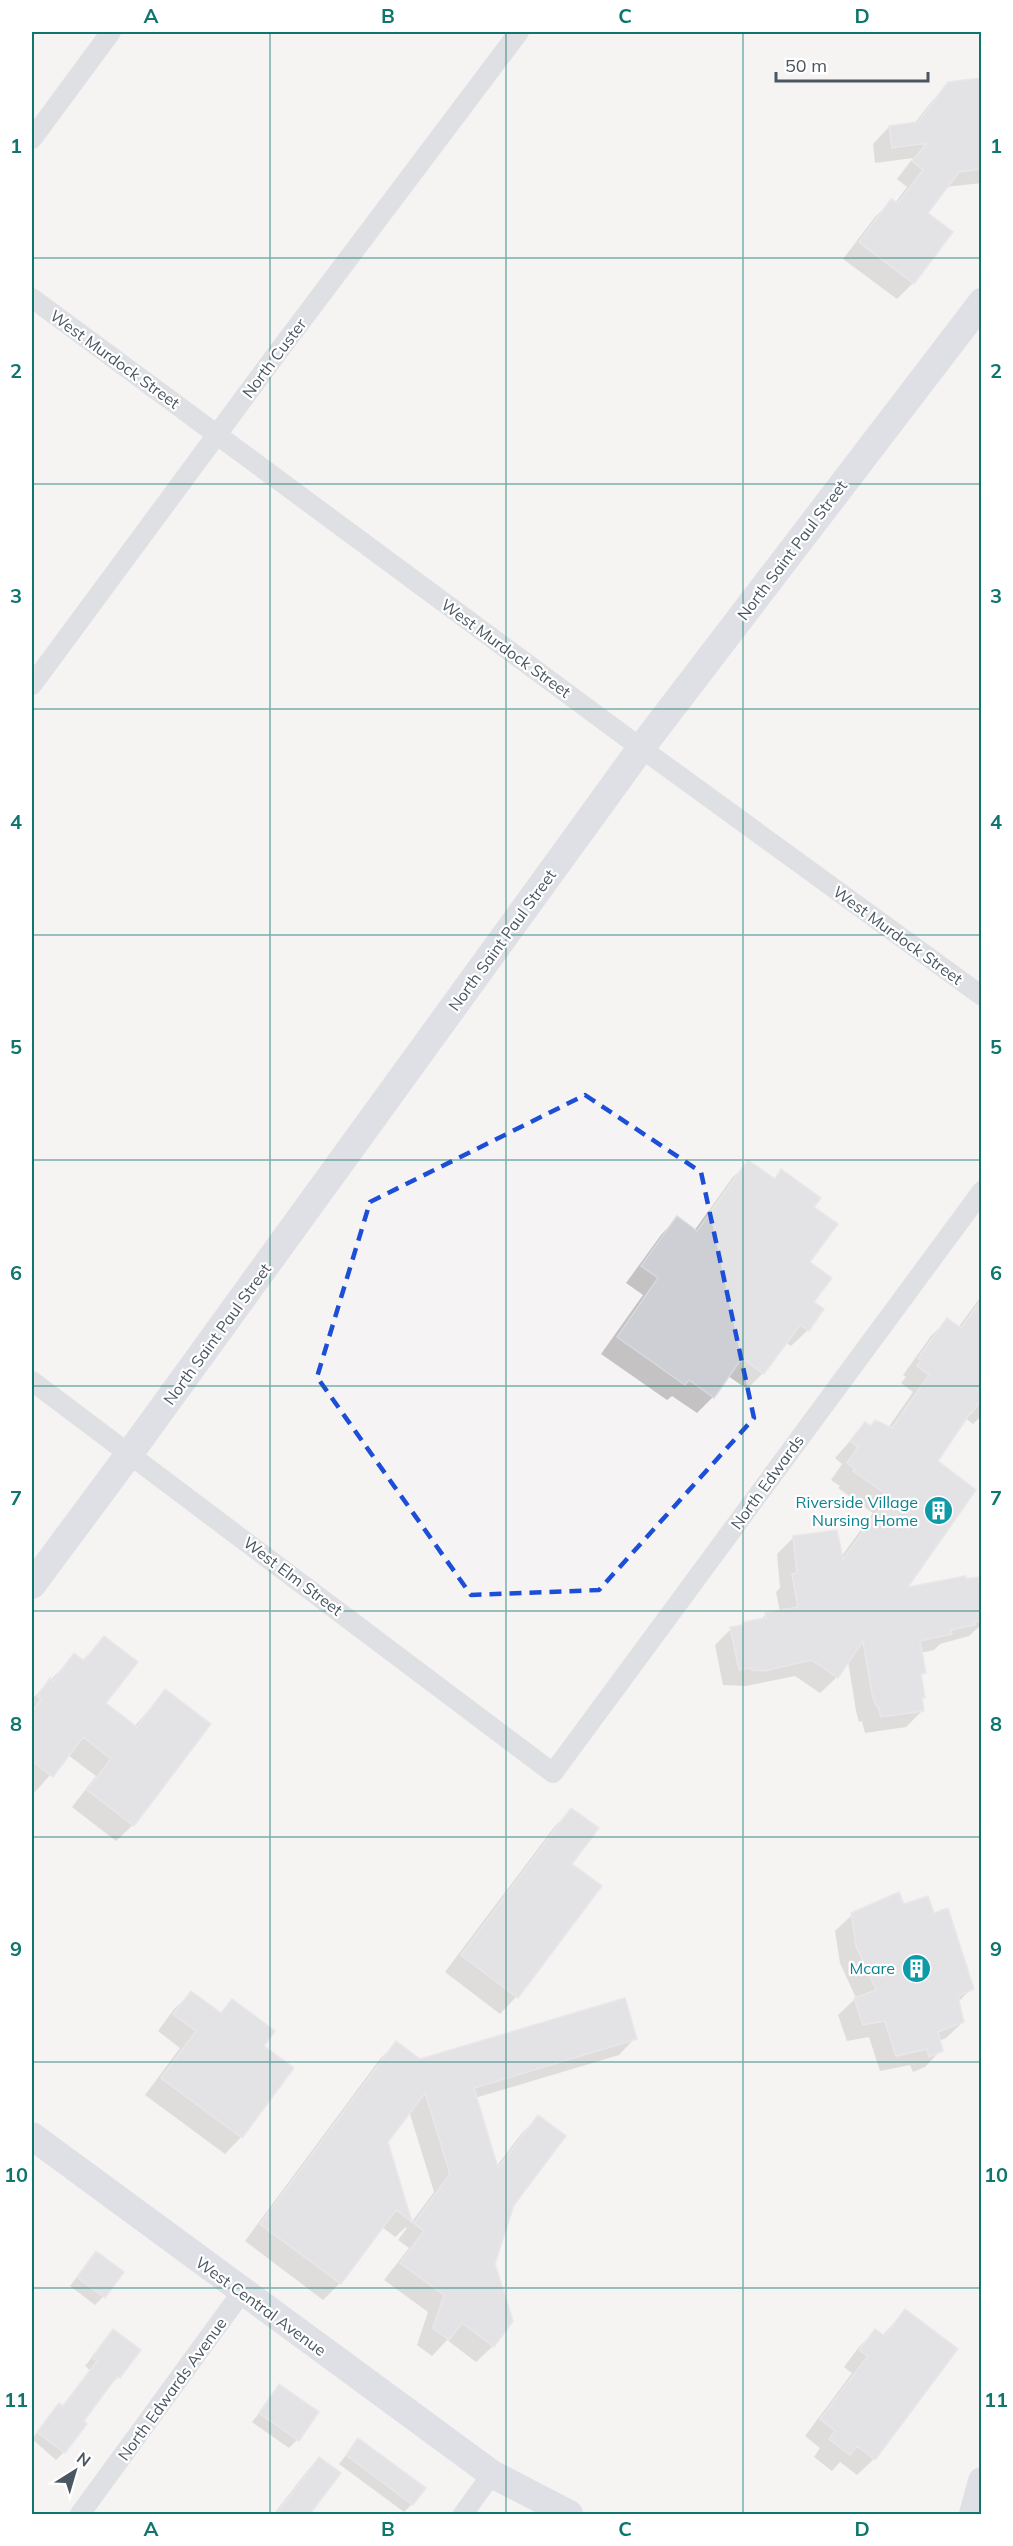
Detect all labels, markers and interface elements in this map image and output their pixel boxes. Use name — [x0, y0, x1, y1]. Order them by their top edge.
text: A — [144, 3, 159, 28]
text: B — [381, 3, 395, 28]
text: C — [618, 3, 632, 28]
text: D — [854, 3, 870, 28]
scale bar — [776, 45, 928, 83]
text: 50 m — [785, 54, 827, 77]
text: 1 — [10, 133, 22, 158]
text: 1 — [990, 133, 1002, 158]
street label: West Murdock Street — [46, 305, 184, 413]
street label: North Custer — [238, 314, 310, 402]
text: 2 — [10, 358, 22, 383]
text: 2 — [990, 358, 1002, 383]
street label: North Saint Paul Street — [733, 476, 851, 624]
text: 3 — [10, 583, 22, 608]
text: 3 — [990, 583, 1002, 608]
street label: West Murdock Street — [437, 594, 575, 702]
text: 4 — [10, 809, 22, 834]
text: 4 — [990, 809, 1002, 834]
street label: North Saint Paul Street — [444, 865, 560, 1015]
street label: West Murdock Street — [829, 881, 967, 989]
text: 5 — [10, 1034, 22, 1059]
text: 5 — [990, 1034, 1002, 1059]
street label: North Saint Paul Street — [159, 1259, 275, 1409]
text: 6 — [10, 1260, 22, 1285]
text: 6 — [990, 1260, 1002, 1285]
street label: North Edwards — [726, 1431, 808, 1533]
text: 7 — [10, 1485, 22, 1510]
text: 7 — [990, 1485, 1002, 1510]
place label: Riverside Village Nursing Home — [796, 1492, 918, 1530]
building icon: Riverside Village Nursing Home — [923, 1495, 955, 1527]
street label: West Elm Street — [240, 1532, 347, 1620]
text: 8 — [10, 1711, 22, 1736]
text: 8 — [990, 1711, 1002, 1736]
text: 9 — [10, 1936, 22, 1961]
text: 9 — [990, 1936, 1002, 1961]
building icon: Mcare — [900, 1952, 932, 1984]
place label: Mcare — [849, 1958, 895, 1978]
text: 10 — [4, 2162, 28, 2187]
text: 10 — [984, 2162, 1008, 2187]
street label: West Central Avenue — [192, 2252, 330, 2360]
street label: North Edwards Avenue — [113, 2314, 231, 2464]
text: 11 — [4, 2387, 28, 2412]
text: 11 — [984, 2387, 1008, 2412]
north arrow — [45, 2441, 105, 2501]
text: N — [73, 2447, 95, 2471]
text: A — [144, 2516, 159, 2541]
text: B — [381, 2516, 395, 2541]
text: C — [618, 2516, 632, 2541]
text: D — [854, 2516, 870, 2541]

